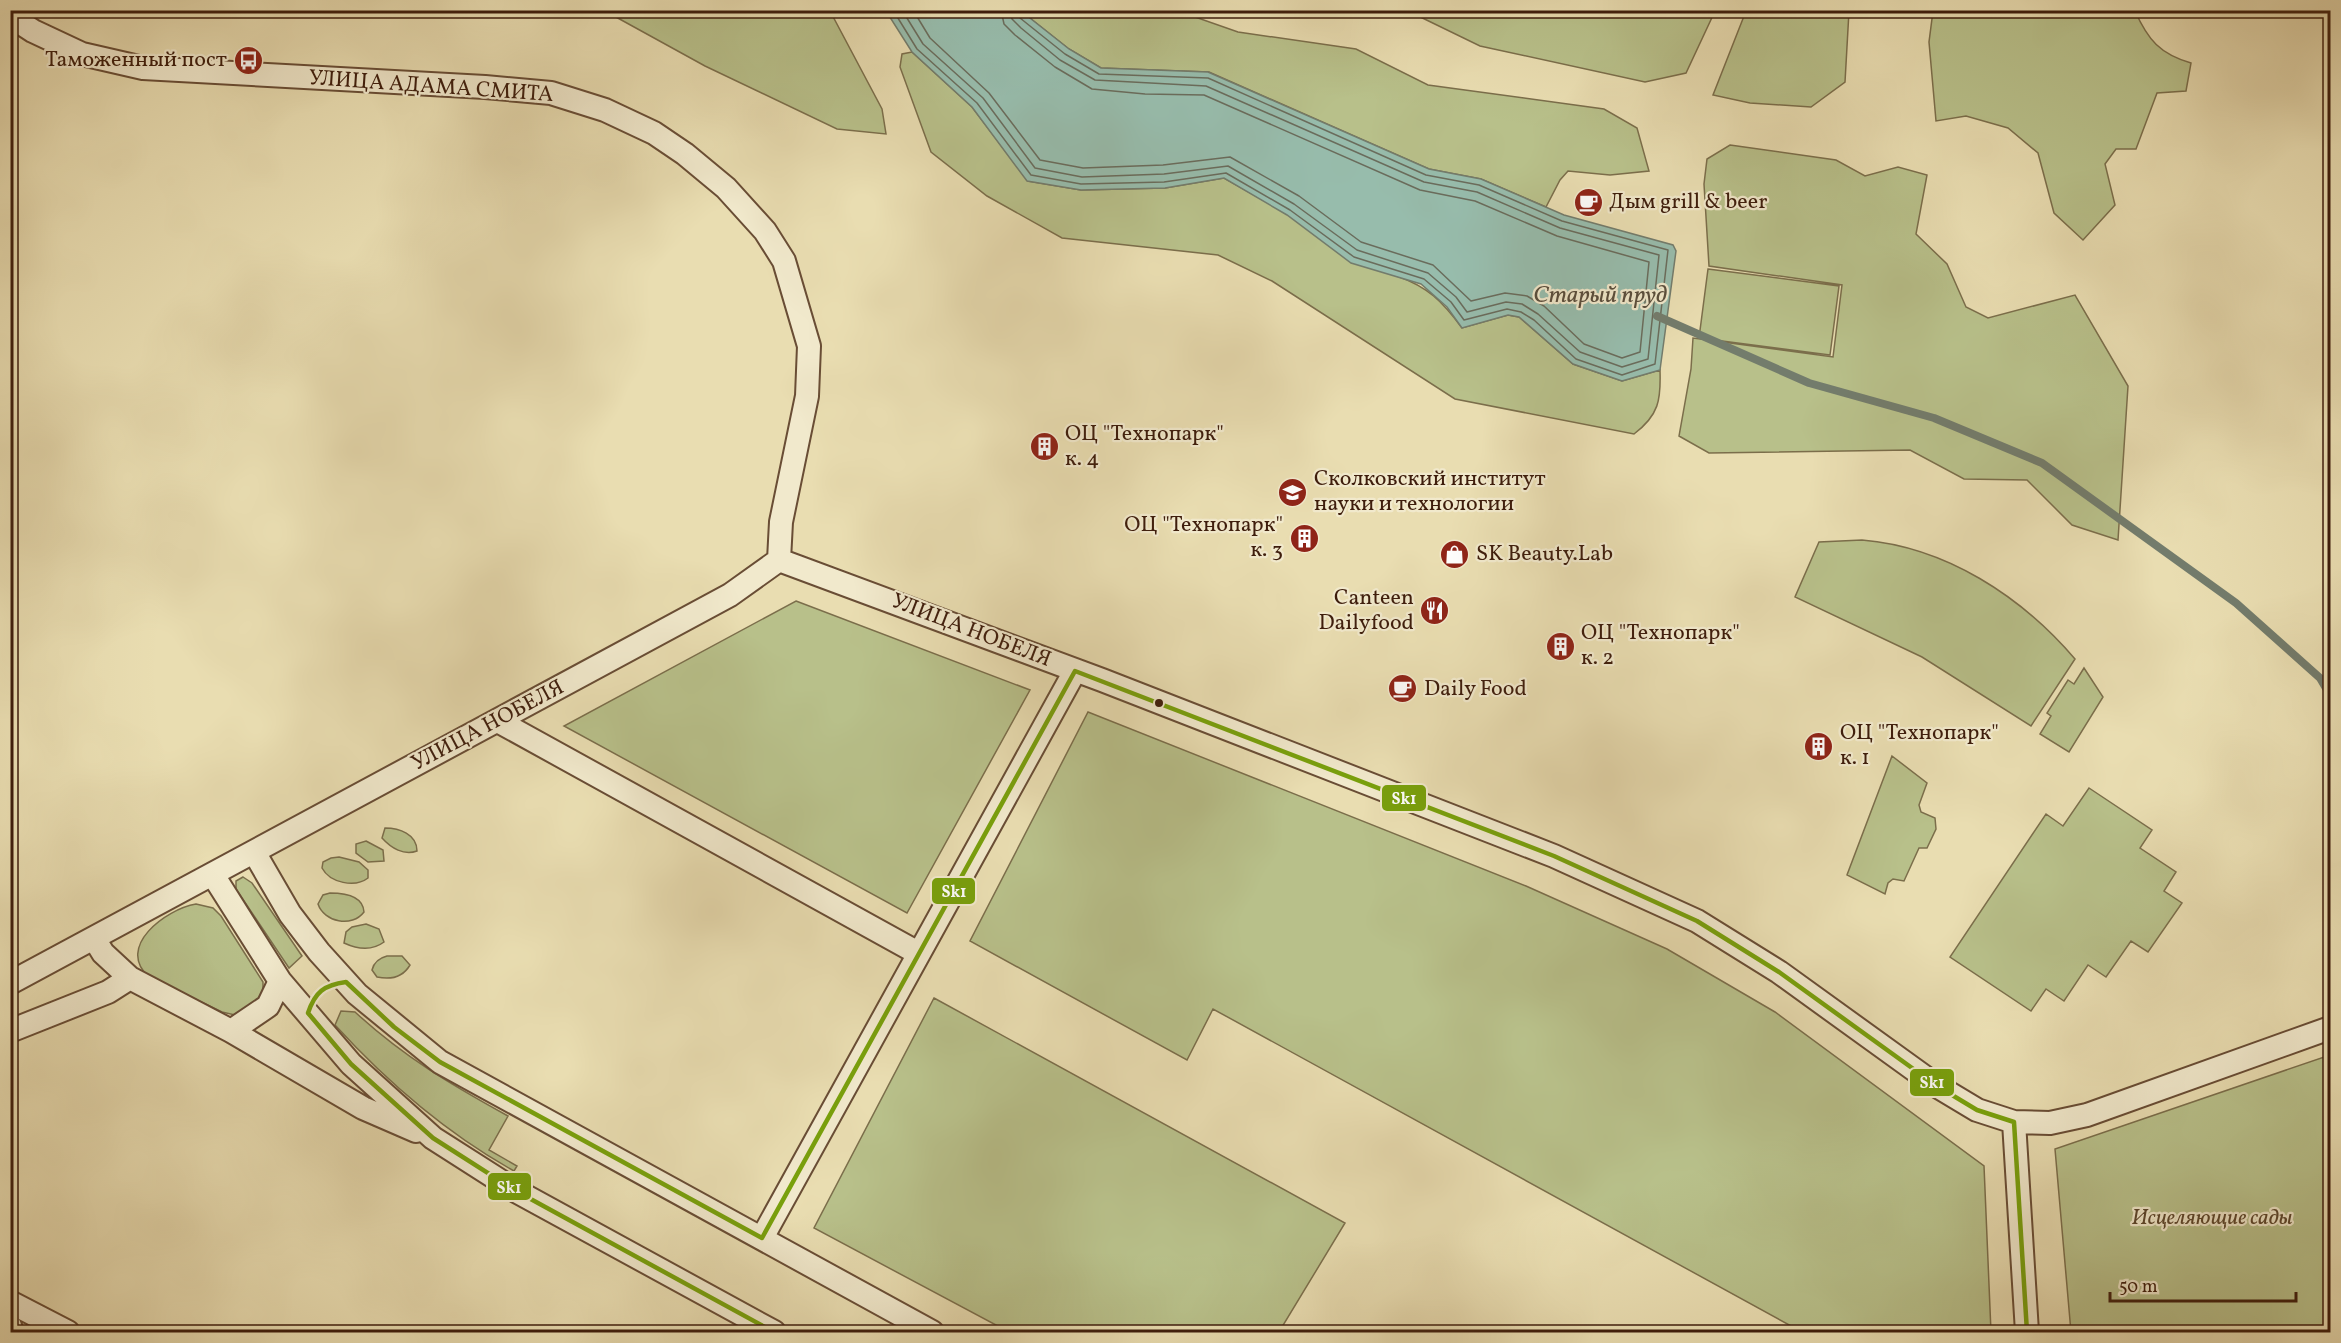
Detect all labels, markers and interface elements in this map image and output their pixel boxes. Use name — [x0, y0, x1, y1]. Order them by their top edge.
bus stop icon: Таможенный пост — [232, 44, 264, 76]
place label: Таможенный пост — [45, 45, 227, 76]
street label: УЛИЦА АДАМА СМИТА — [307, 63, 555, 111]
cafe icon: Дым grill & beer — [1572, 186, 1604, 218]
place label: Дым grill & beer — [1609, 187, 1767, 218]
water label: Старый пруд — [1533, 279, 1667, 313]
place label: ОЦ "Технопарк" к. 4 — [1065, 419, 1224, 475]
building icon: ОЦ "Технопарк" к. 4 — [1028, 431, 1060, 463]
place label: Сколковский институт науки и технологии — [1314, 464, 1546, 520]
school or university icon: Сколковский институт науки и технологии — [1277, 476, 1309, 508]
place label: ОЦ "Технопарк" к. 3 — [1124, 510, 1283, 566]
building icon: ОЦ "Технопарк" к. 3 — [1288, 522, 1320, 554]
shop icon: SK Beauty.Lab — [1439, 538, 1471, 570]
place label: SK Beauty.Lab — [1476, 539, 1613, 570]
place label: Canteen Dailyfood — [1319, 583, 1414, 639]
street label: УЛИЦА НОБЕЛЯ — [887, 586, 1055, 676]
restaurant icon: Canteen Dailyfood — [1419, 595, 1451, 627]
place label: ОЦ "Технопарк" к. 2 — [1581, 618, 1740, 674]
building icon: ОЦ "Технопарк" к. 2 — [1544, 630, 1576, 662]
street label: УЛИЦА НОБЕЛЯ — [406, 673, 570, 779]
cafe icon: Daily Food — [1387, 673, 1419, 705]
place label: Daily Food — [1424, 674, 1527, 705]
unlabelled marker — [1153, 697, 1165, 709]
place label: ОЦ "Технопарк" к. 1 — [1840, 718, 1999, 774]
building icon: ОЦ "Технопарк" к. 1 — [1803, 730, 1835, 762]
line badge: Sk1 — [1381, 784, 1427, 812]
text: Sk1 — [1391, 789, 1417, 811]
line badge: Sk1 — [931, 877, 976, 905]
text: Sk1 — [941, 882, 967, 904]
line badge: Sk1 — [1909, 1068, 1955, 1097]
text: Sk1 — [1919, 1073, 1945, 1095]
line badge: Sk1 — [487, 1172, 532, 1201]
text: Sk1 — [496, 1178, 522, 1200]
park label: Исцеляющие сады — [2131, 1203, 2293, 1234]
scale bar — [2110, 1265, 2296, 1303]
text: 50 m — [2119, 1275, 2158, 1300]

